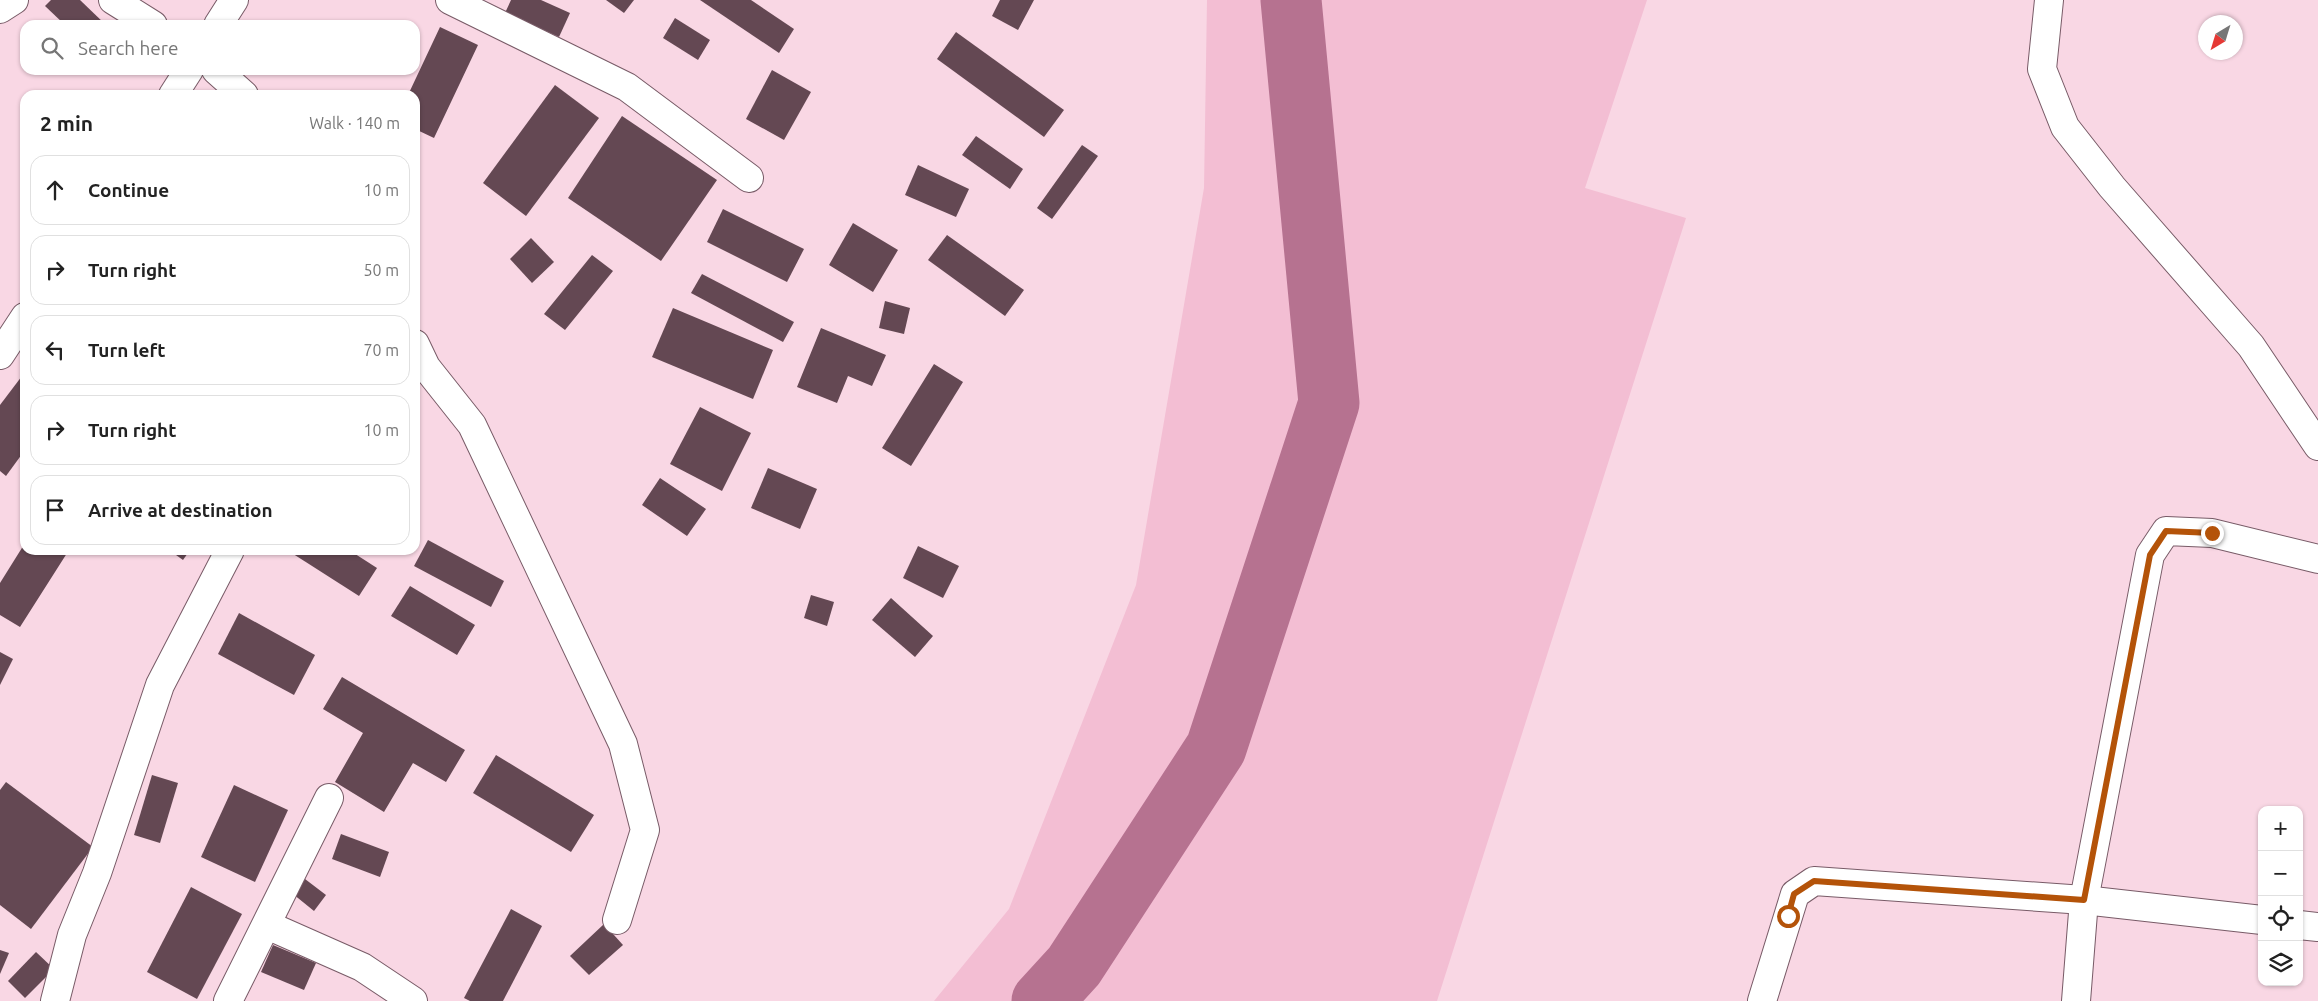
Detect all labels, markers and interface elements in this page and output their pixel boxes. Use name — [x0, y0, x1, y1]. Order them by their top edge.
north arrow — [2198, 15, 2243, 60]
search box — [20, 20, 420, 75]
icon: search — [38, 34, 66, 62]
text: Search here — [78, 37, 178, 59]
text: 2 min — [40, 111, 93, 135]
text: Walk · 140 m — [309, 114, 400, 132]
icon: ahead — [41, 176, 69, 204]
text: Continue — [88, 179, 169, 201]
text: 10 m — [363, 181, 399, 199]
icon: right — [41, 256, 69, 284]
text: Turn right — [88, 259, 176, 281]
text: 50 m — [363, 261, 399, 279]
icon: left — [41, 336, 69, 364]
text: Turn left — [88, 339, 166, 361]
text: 70 m — [363, 341, 399, 359]
icon: right — [41, 416, 69, 444]
text: Turn right — [88, 419, 176, 441]
text: 10 m — [363, 421, 399, 439]
icon: arrive — [41, 496, 69, 524]
text: Arrive at destination — [88, 499, 273, 521]
route end — [2201, 522, 2224, 545]
map controls — [2258, 806, 2303, 986]
button: + — [2258, 806, 2303, 851]
button: − — [2258, 851, 2303, 896]
button: locate — [2258, 896, 2303, 941]
route start — [1777, 905, 1800, 928]
button: layers — [2258, 941, 2303, 986]

